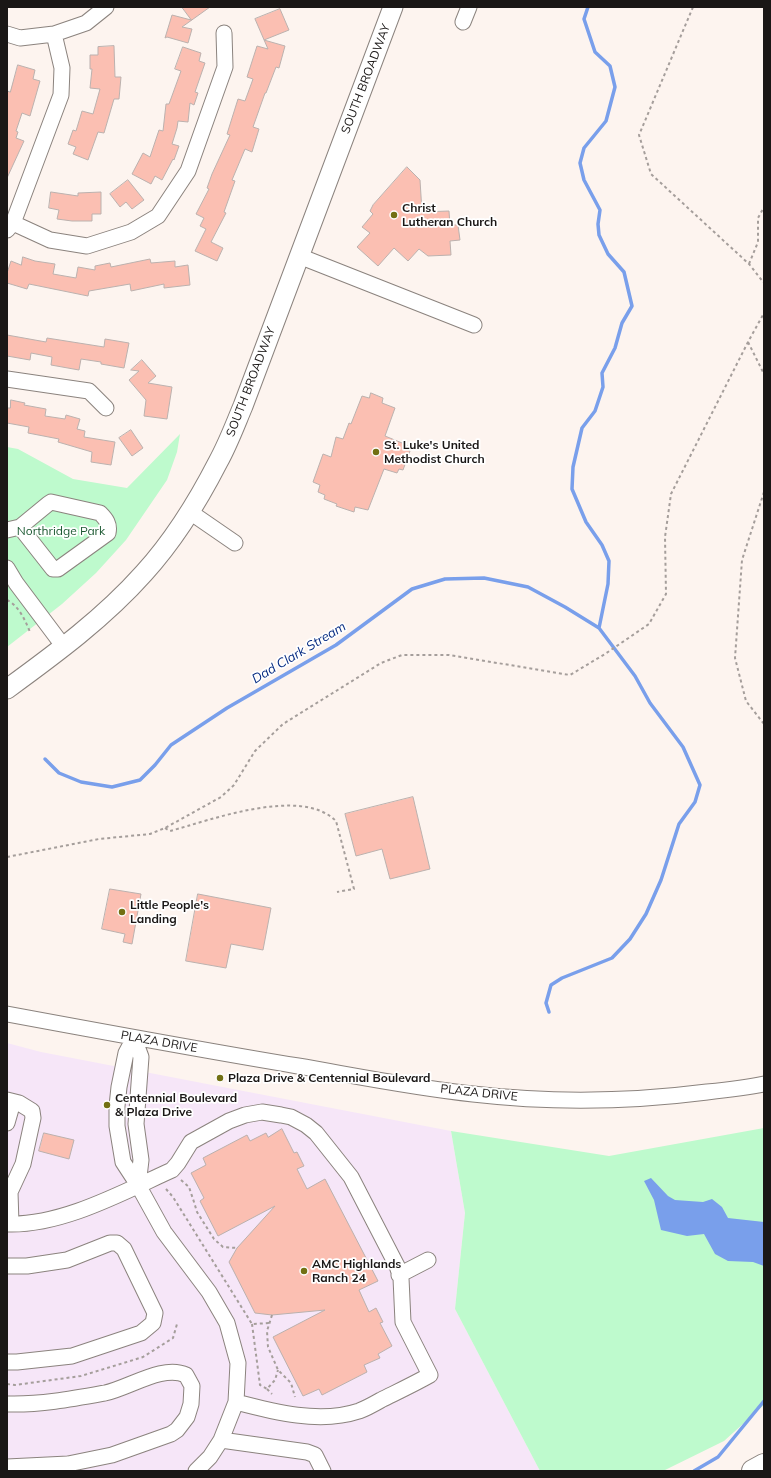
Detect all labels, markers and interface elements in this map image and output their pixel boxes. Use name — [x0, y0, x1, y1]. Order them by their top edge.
street label: SOUTH BROADWAY — [338, 22, 394, 136]
place label: Christ Lutheran Church — [402, 201, 497, 229]
marker: Christ Lutheran Church — [389, 210, 399, 220]
street label: SOUTH BROADWAY — [223, 325, 279, 439]
place label: St. Luke's United Methodist Church — [384, 438, 485, 466]
marker: St. Luke's United Methodist Church — [371, 447, 381, 457]
park label: Northridge Park — [17, 524, 105, 538]
water label: Dad Clark Stream — [249, 619, 349, 687]
place label: Little People's Landing — [130, 898, 209, 926]
marker: Little People's Landing — [117, 907, 127, 917]
street label: PLAZA DRIVE — [120, 1028, 198, 1056]
place label: Plaza Drive & Centennial Boulevard — [228, 1071, 431, 1085]
marker: Plaza Drive & Centennial Boulevard — [215, 1073, 225, 1083]
street label: PLAZA DRIVE — [440, 1082, 518, 1104]
place label: Centennial Boulevard & Plaza Drive — [115, 1091, 237, 1119]
marker: Centennial Boulevard & Plaza Drive — [102, 1100, 112, 1110]
place label: AMC Highlands Ranch 24 — [312, 1257, 401, 1285]
marker: AMC Highlands Ranch 24 — [299, 1266, 309, 1276]

